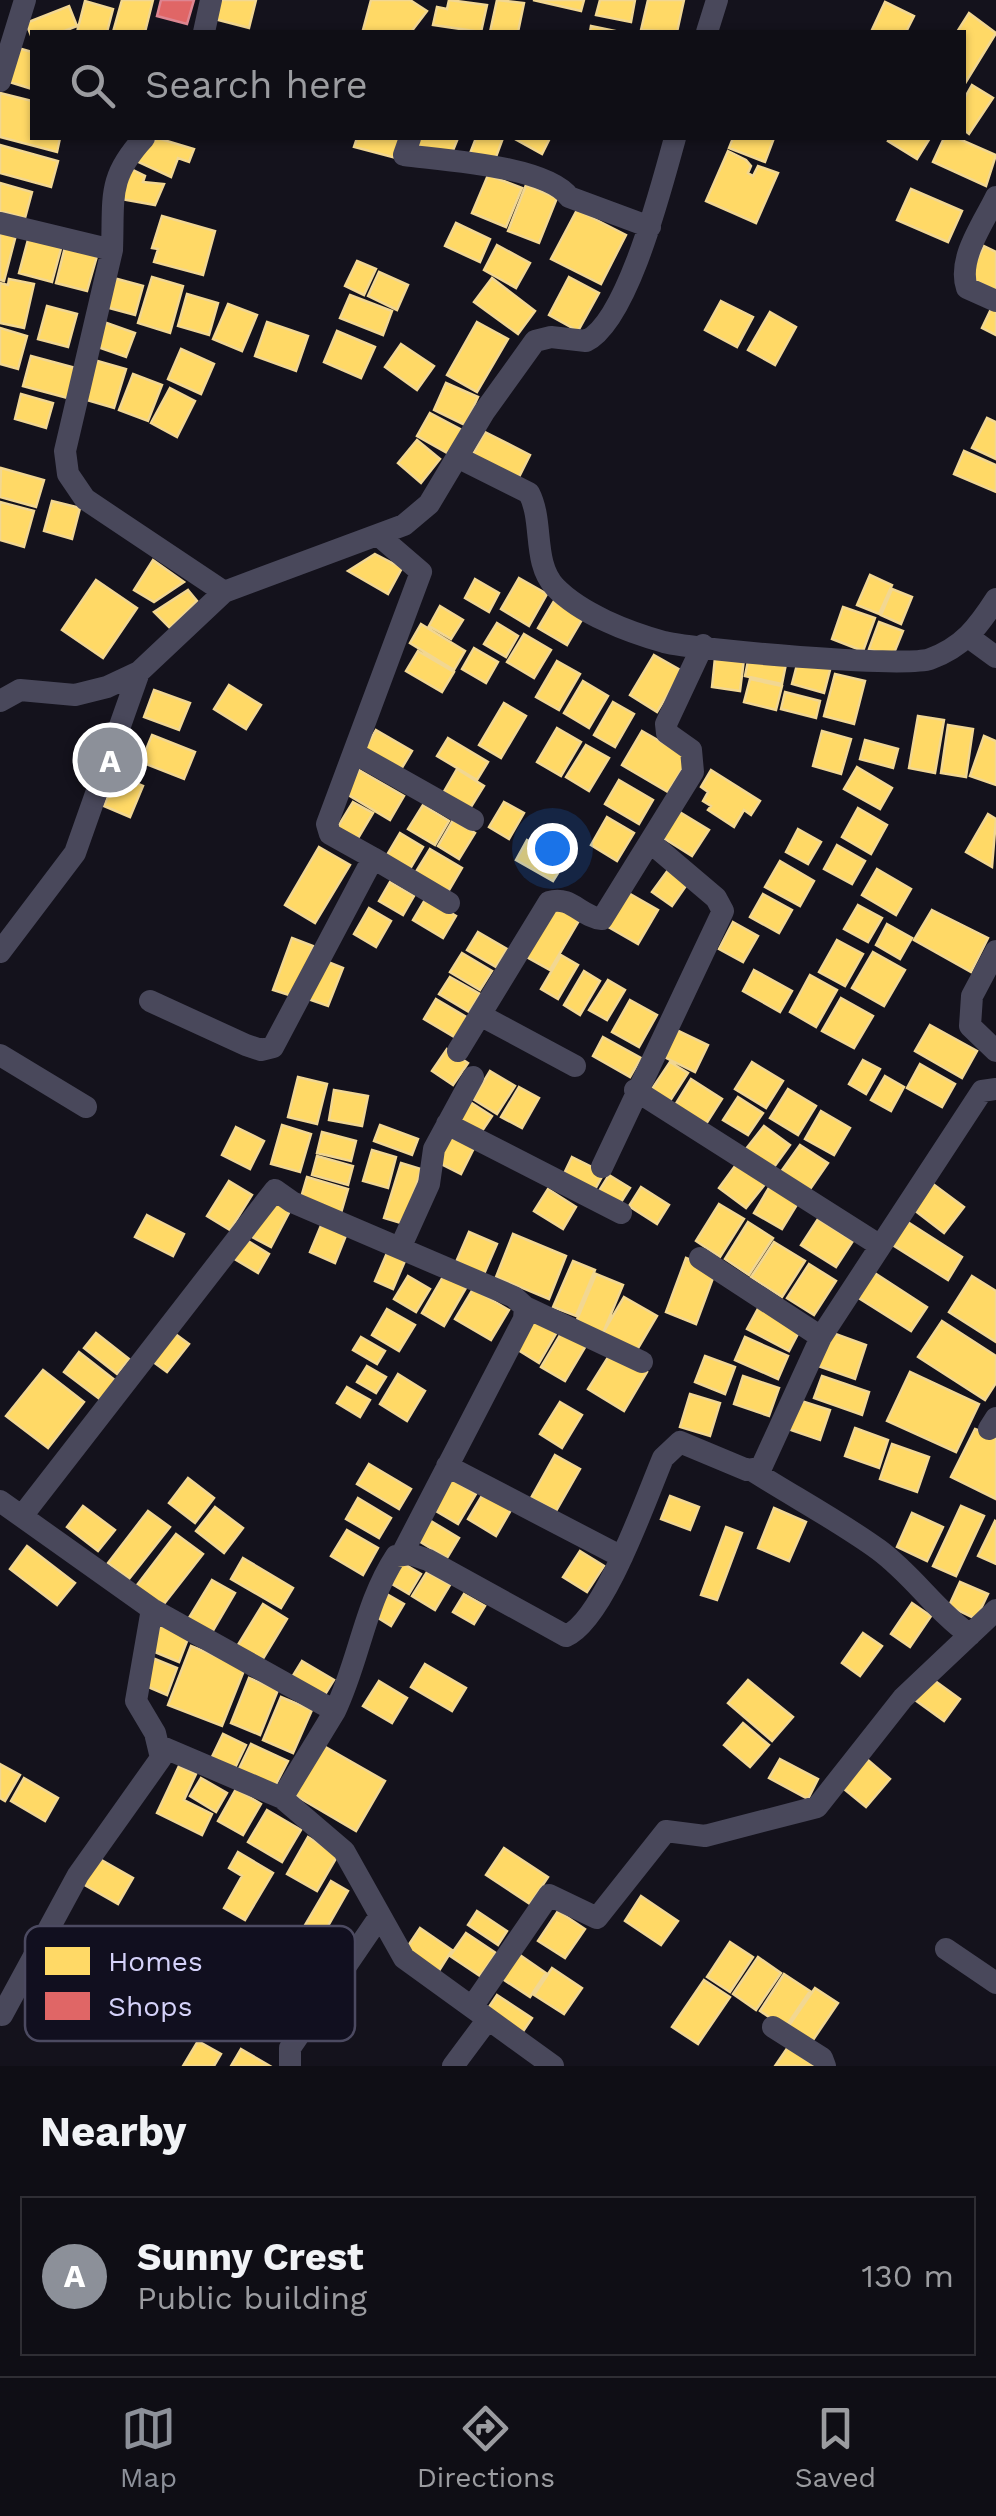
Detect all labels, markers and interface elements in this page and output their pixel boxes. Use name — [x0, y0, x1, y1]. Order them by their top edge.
search box — [30, 30, 966, 140]
icon: search — [65, 58, 120, 113]
text: Search here — [145, 63, 368, 107]
pin: A — [78, 722, 142, 798]
your location — [527, 823, 578, 874]
legend — [25, 1926, 355, 2041]
text: Homes — [108, 1945, 203, 1978]
text: Shops — [108, 1990, 192, 2023]
text: Nearby — [40, 2107, 187, 2156]
text: Sunny Crest — [137, 2235, 364, 2279]
text: A — [64, 2257, 85, 2295]
text: 130 m — [862, 2257, 954, 2295]
text: Public building — [137, 2279, 367, 2317]
tab: Map — [120, 2401, 177, 2494]
tab: Directions — [417, 2401, 555, 2494]
tab: Saved — [795, 2401, 876, 2494]

